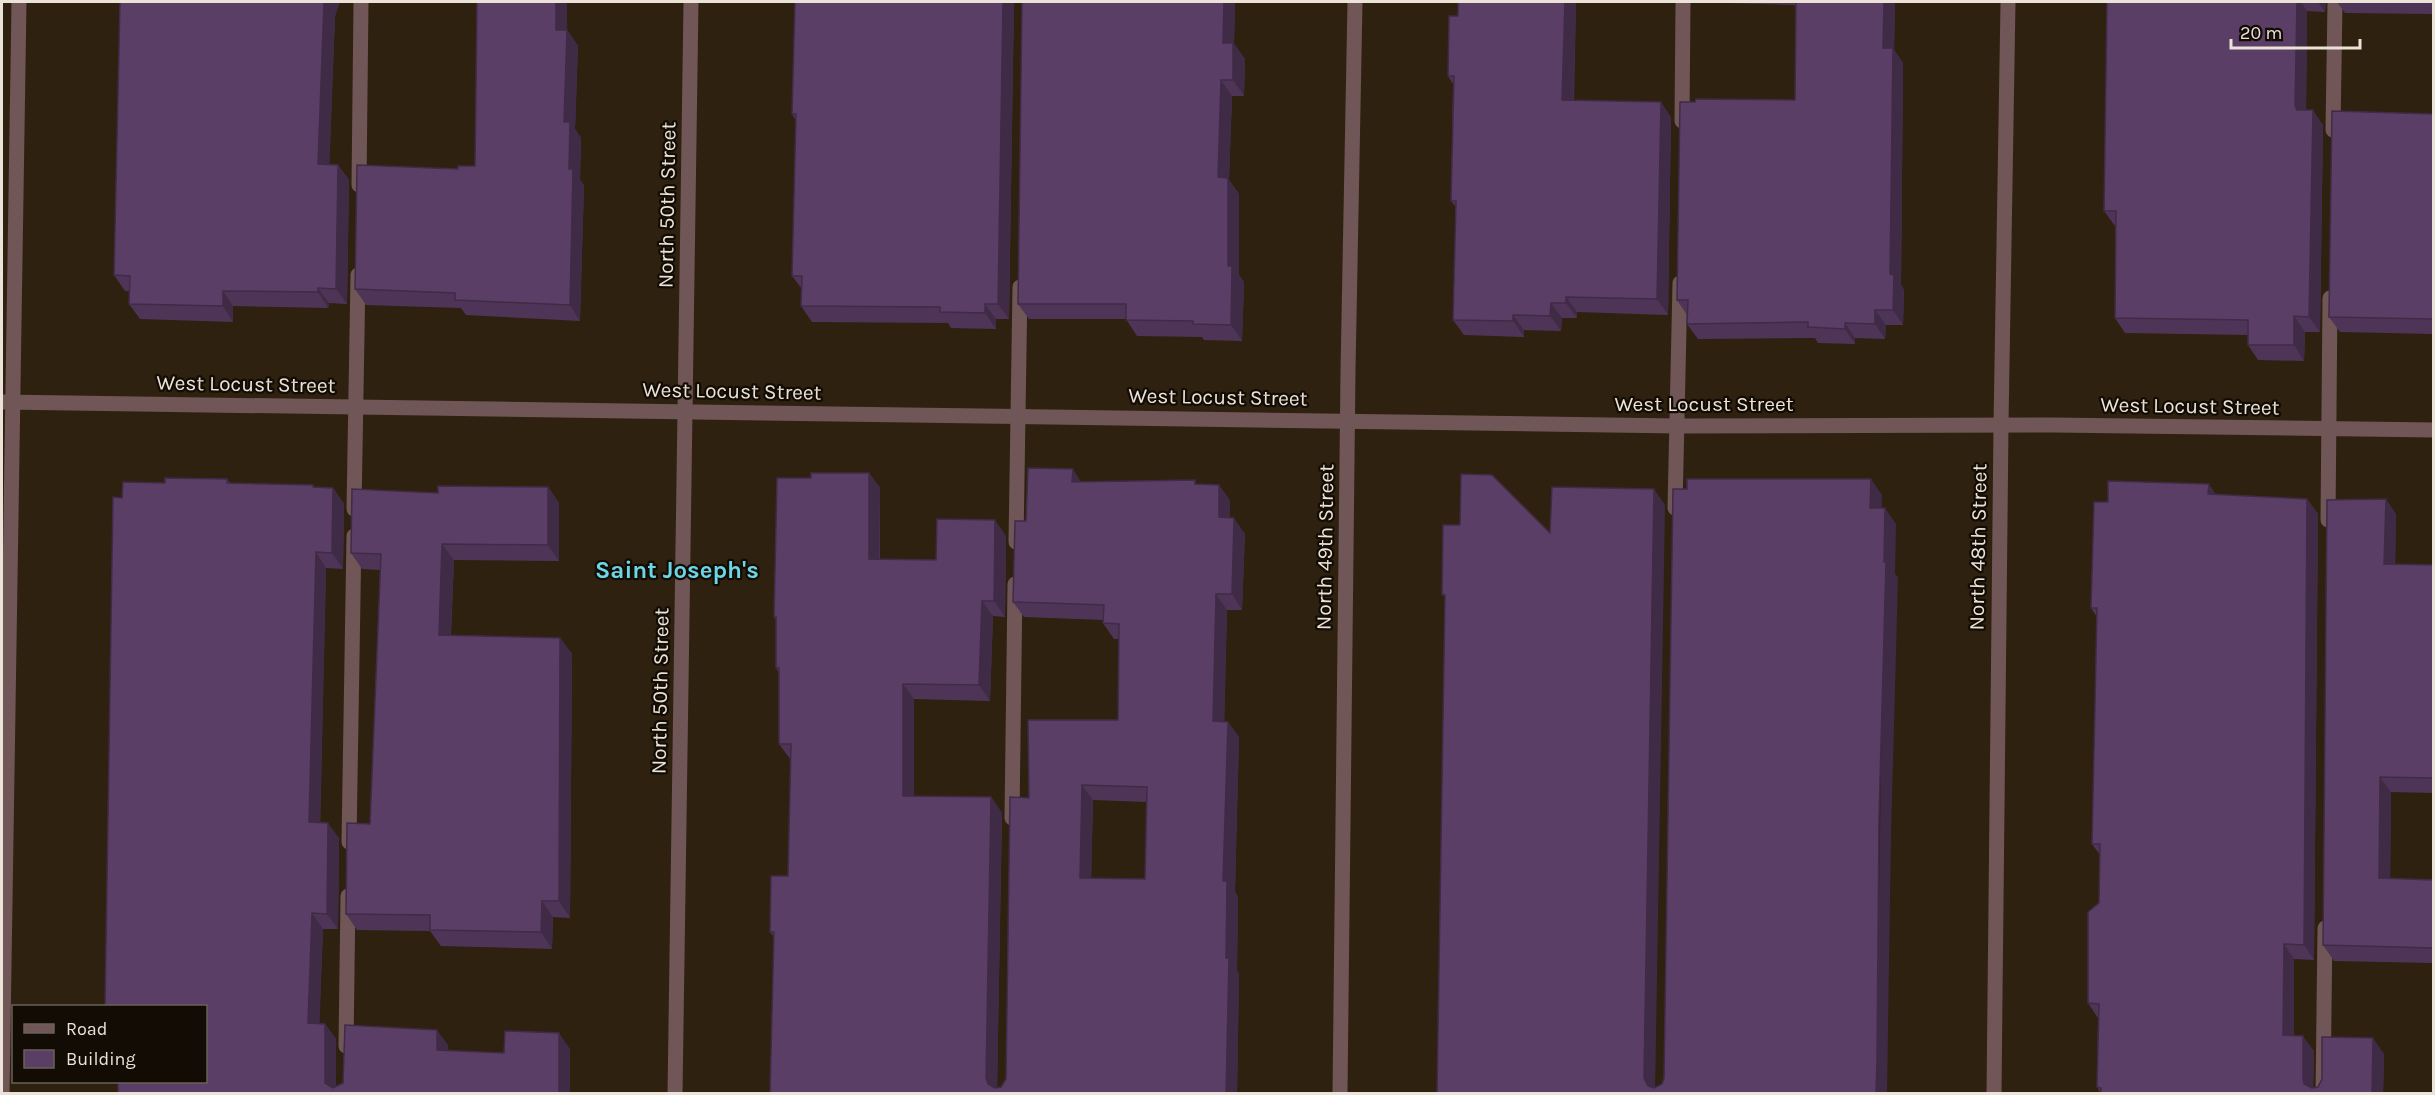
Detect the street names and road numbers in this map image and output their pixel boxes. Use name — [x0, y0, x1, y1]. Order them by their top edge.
street label: North 50th Street — [654, 121, 680, 288]
street label: West Locust Street — [156, 370, 336, 398]
street label: West Locust Street — [642, 377, 822, 405]
street label: West Locust Street — [1128, 383, 1308, 411]
street label: West Locust Street — [1614, 392, 1794, 416]
street label: West Locust Street — [2100, 392, 2280, 420]
street label: North 48th Street — [1965, 463, 1991, 631]
street label: North 49th Street — [1312, 464, 1338, 630]
street label: North 50th Street — [647, 607, 673, 774]

